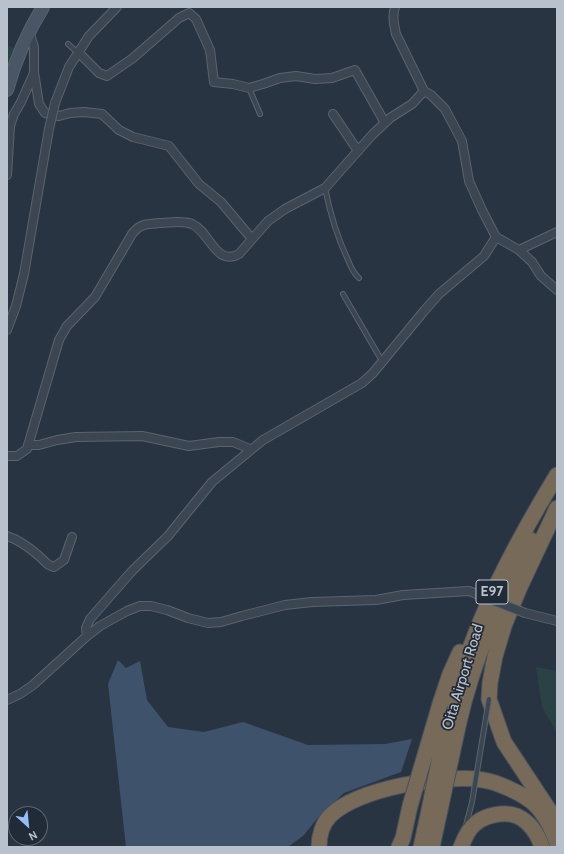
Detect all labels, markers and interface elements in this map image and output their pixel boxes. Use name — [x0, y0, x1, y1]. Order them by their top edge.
road number: E97 — [476, 580, 508, 604]
street label: Oita Airport Road — [438, 622, 488, 732]
north arrow — [8, 806, 48, 846]
text: N — [26, 828, 40, 844]

